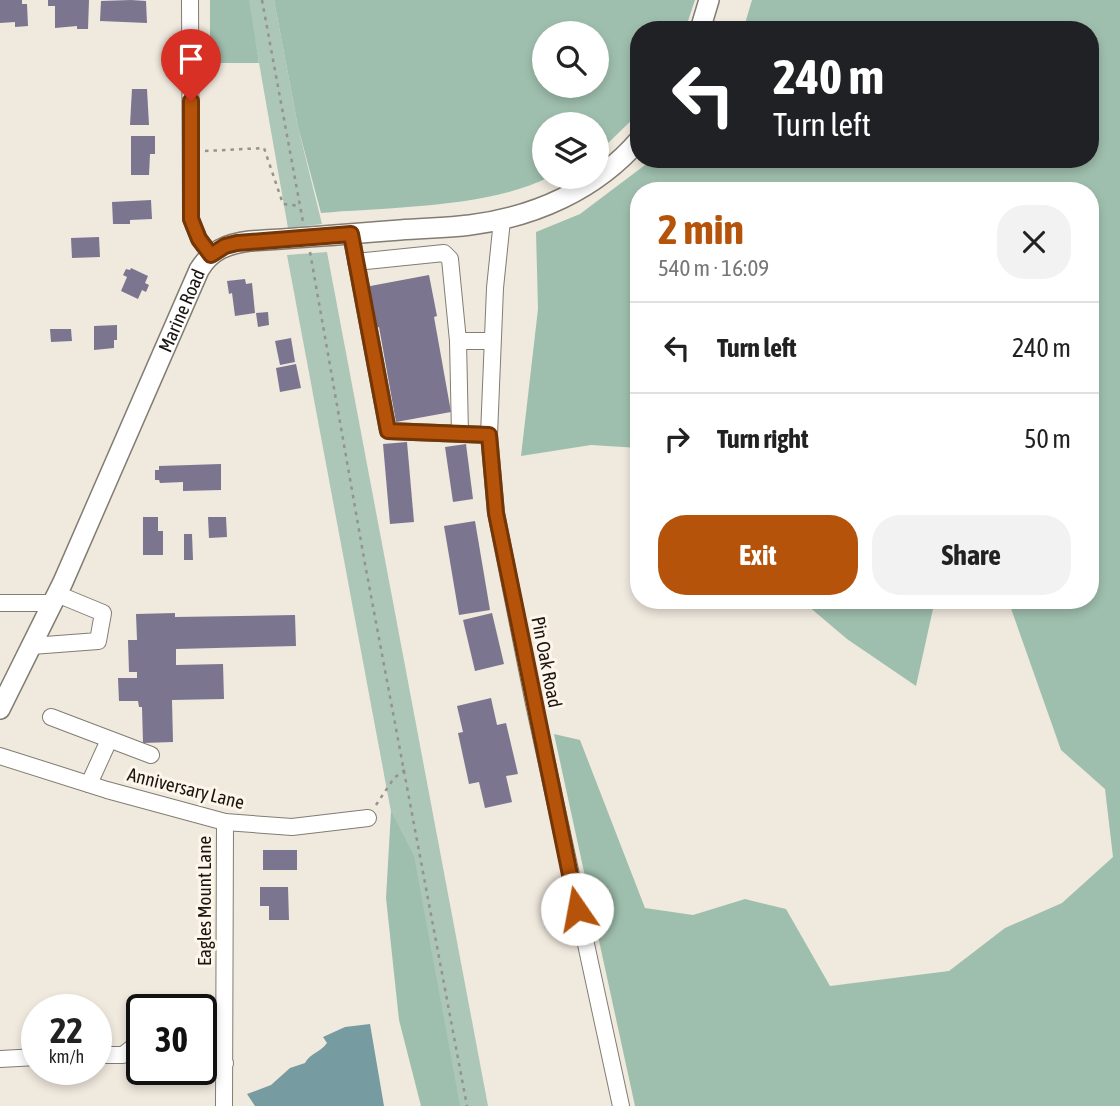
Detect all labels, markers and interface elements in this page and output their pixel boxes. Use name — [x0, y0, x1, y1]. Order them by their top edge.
map controls — [532, 21, 609, 189]
button: search — [532, 21, 609, 98]
pin — [161, 29, 221, 101]
icon: arrive — [172, 40, 210, 78]
text: 240 m — [773, 48, 884, 104]
icon: left — [658, 49, 749, 140]
text: Turn left — [773, 106, 871, 143]
button: layers — [532, 112, 609, 189]
text: 2 min — [658, 205, 744, 253]
button: close — [997, 205, 1071, 279]
text: 540 m · 16:09 — [658, 255, 769, 281]
street label: Marine Road — [154, 266, 209, 355]
icon: left — [658, 329, 696, 367]
text: Turn left — [717, 333, 797, 363]
text: 240 m — [1012, 333, 1071, 363]
icon: right — [658, 420, 696, 458]
text: Turn right — [717, 424, 808, 454]
text: 50 m — [1024, 424, 1071, 454]
button: Exit — [658, 515, 858, 595]
button: Share — [872, 515, 1071, 595]
street label: Pin Oak Road — [527, 615, 567, 709]
street label: Anniversary Lane — [125, 763, 247, 813]
street label: Eagles Mount Lane — [193, 836, 215, 966]
position arrow — [540, 872, 614, 946]
speed limit sign: 30 — [126, 994, 217, 1085]
text: 22 — [50, 1010, 83, 1050]
text: km/h — [49, 1046, 84, 1067]

